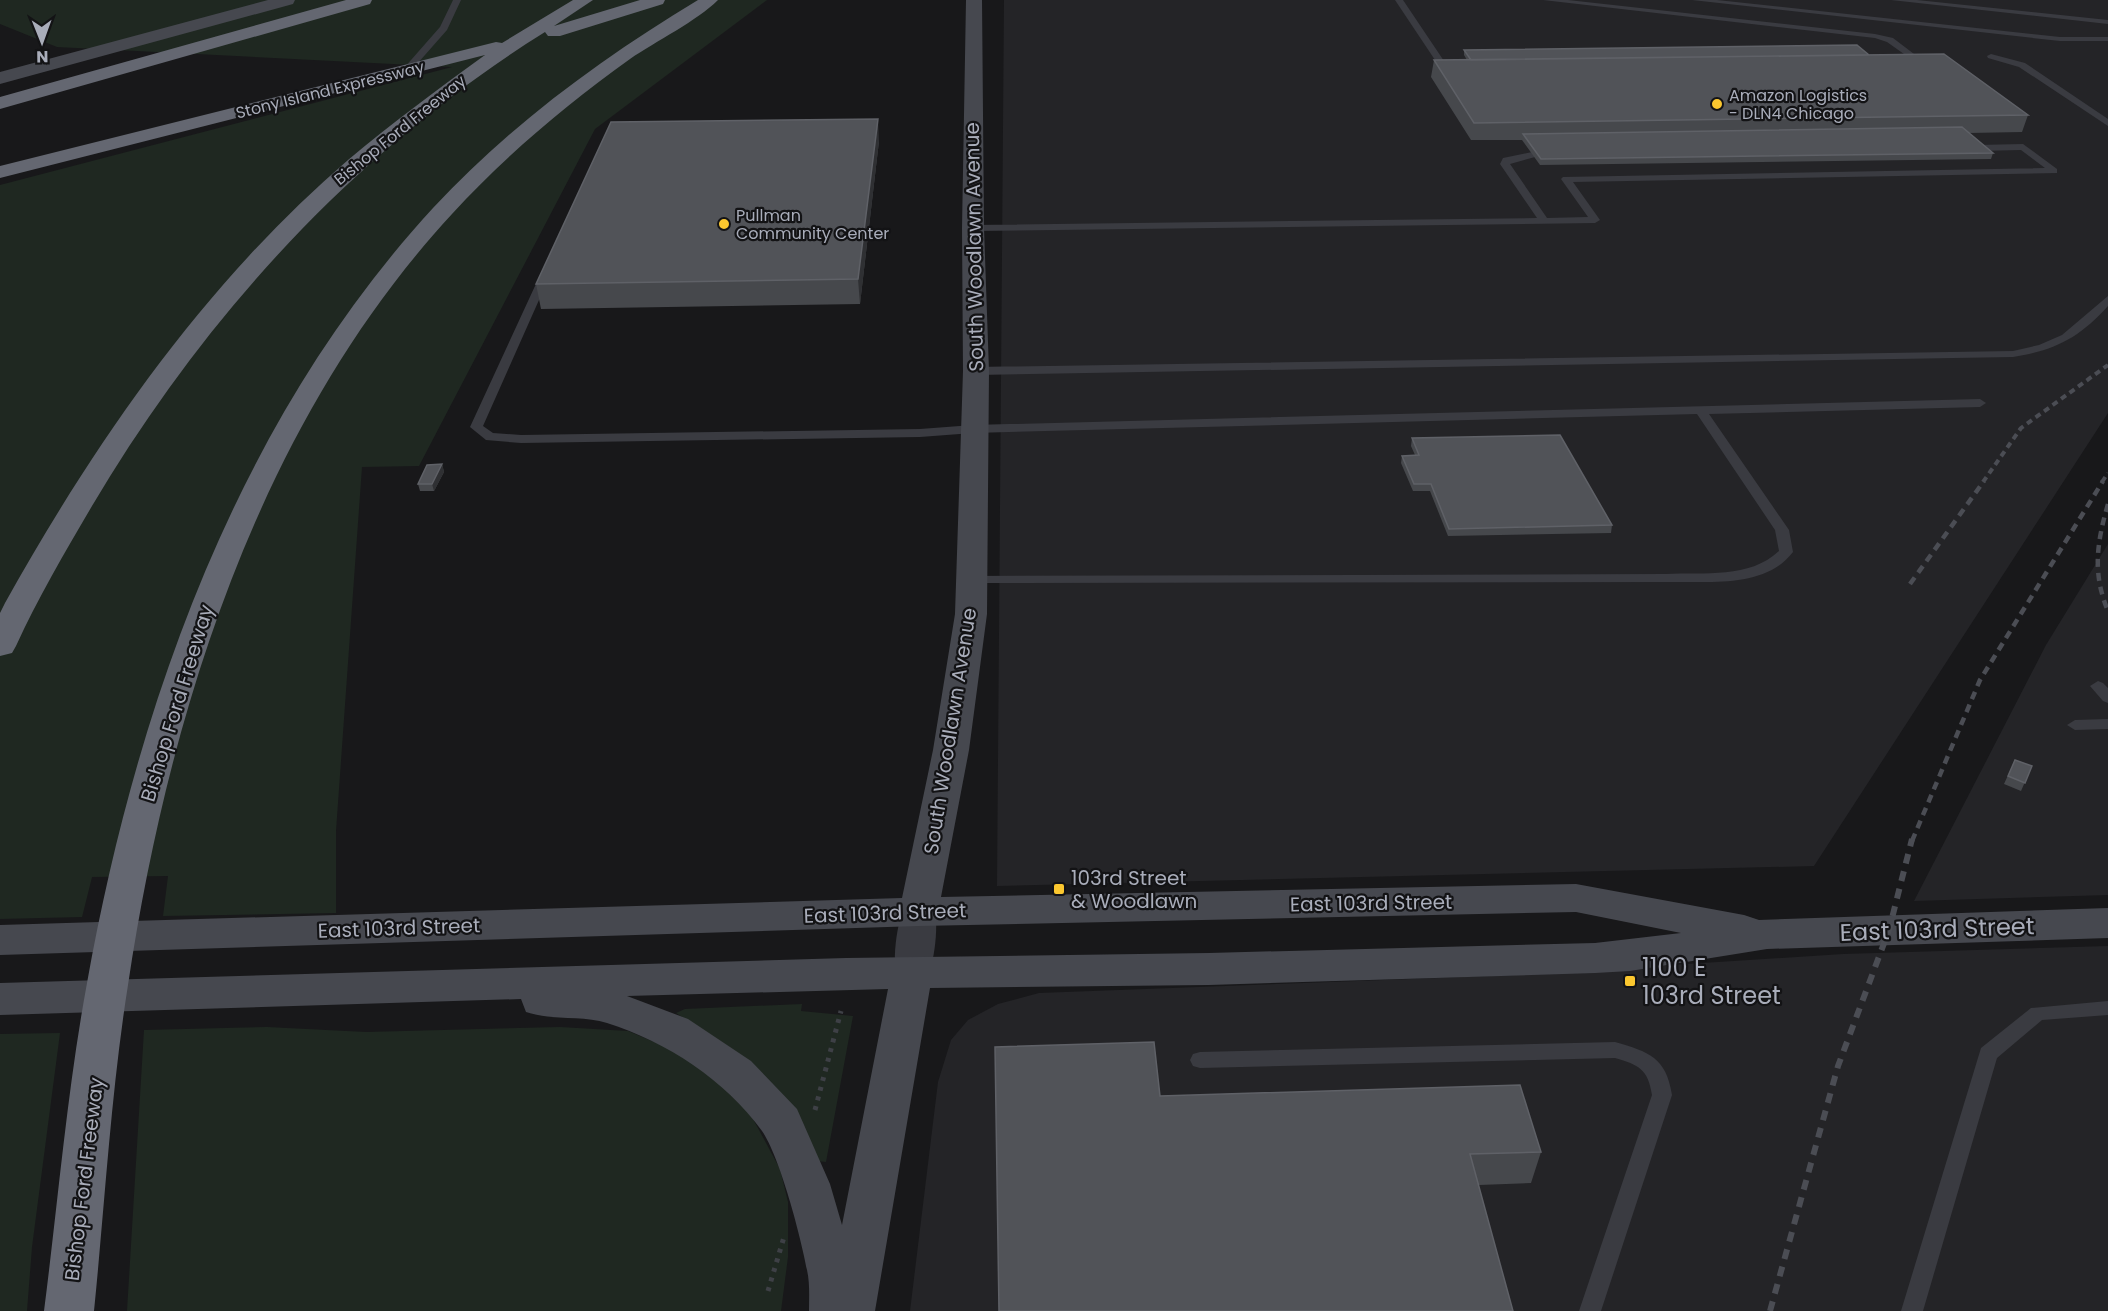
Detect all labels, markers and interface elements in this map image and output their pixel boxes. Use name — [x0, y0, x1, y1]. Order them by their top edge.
north arrow — [12, 12, 72, 72]
text: N — [36, 45, 48, 68]
street label: Stony Island Expressway — [233, 55, 427, 125]
street label: Bishop Ford Freeway — [329, 70, 471, 190]
place label: Amazon Logistics - DLN4 Chicago — [1729, 84, 1867, 125]
marker: Amazon Logistics - DLN4 Chicago — [1710, 97, 1724, 111]
street label: South Woodlawn Avenue — [958, 122, 990, 372]
place label: Pullman Community Center — [736, 204, 889, 245]
marker: Pullman Community Center — [717, 217, 731, 231]
street label: Bishop Ford Freeway — [134, 601, 220, 805]
street label: South Woodlawn Avenue — [917, 606, 983, 856]
place label: 103rd Street & Woodlawn — [1071, 864, 1197, 915]
marker: 103rd Street & Woodlawn — [1052, 882, 1066, 896]
street label: East 103rd Street — [1290, 888, 1452, 918]
street label: East 103rd Street — [803, 896, 967, 930]
street label: East 103rd Street — [1839, 909, 2035, 949]
street label: East 103rd Street — [317, 911, 481, 945]
place label: 1100 E 103rd Street — [1642, 951, 1781, 1012]
marker: 1100 E 103rd Street — [1623, 974, 1637, 988]
street label: Bishop Ford Freeway — [58, 1076, 110, 1282]

